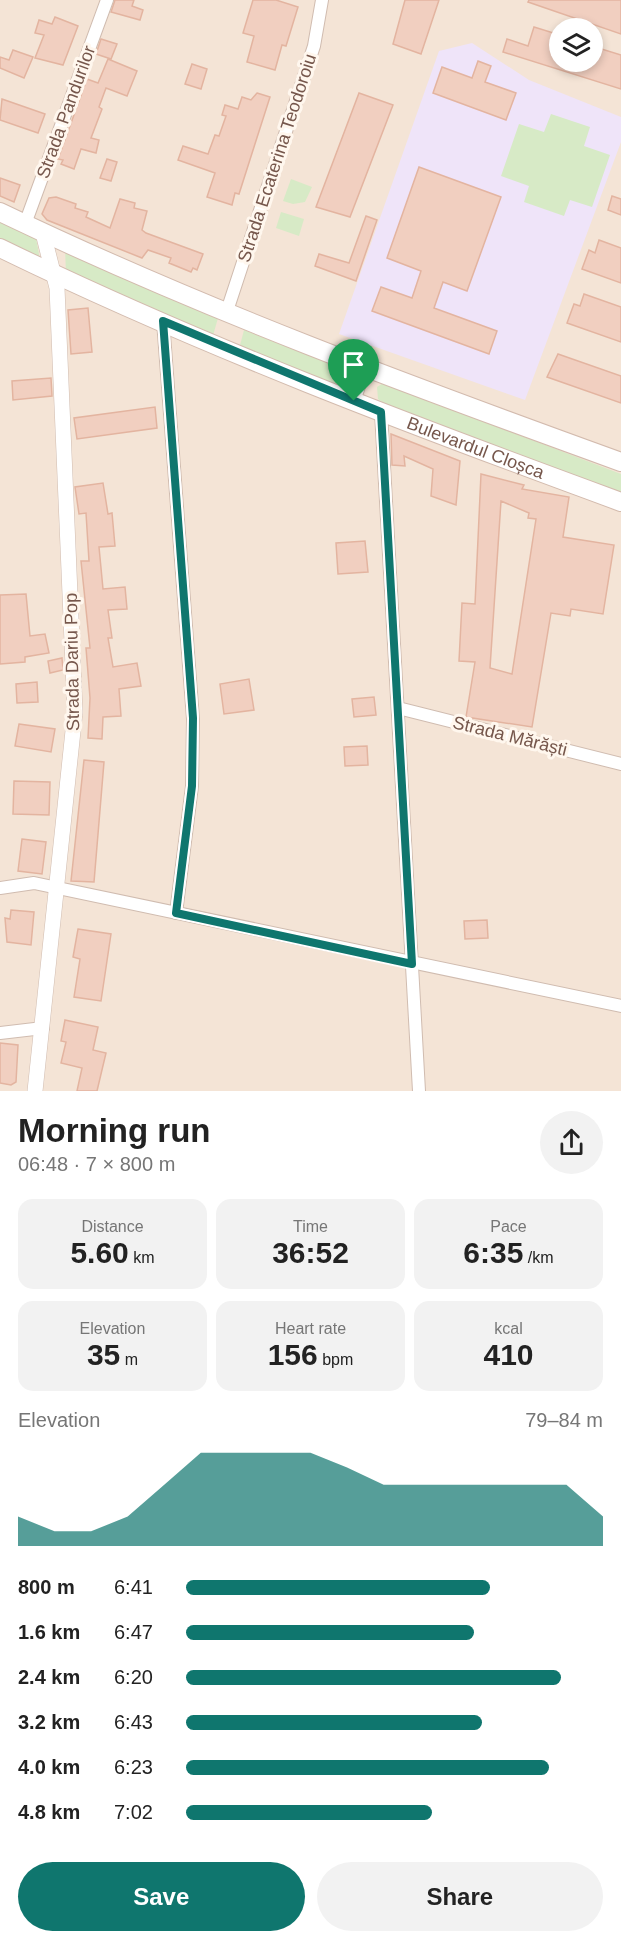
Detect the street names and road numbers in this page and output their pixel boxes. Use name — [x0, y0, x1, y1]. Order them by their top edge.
street label: Strada Pandurilor — [33, 43, 99, 181]
street label: Strada Ecaterina Teodoroiu — [234, 51, 320, 265]
street label: Bulevardul Cloșca — [404, 413, 548, 483]
street label: Strada Dariu Pop — [61, 593, 83, 731]
street label: Strada Mărăști — [451, 712, 569, 760]

